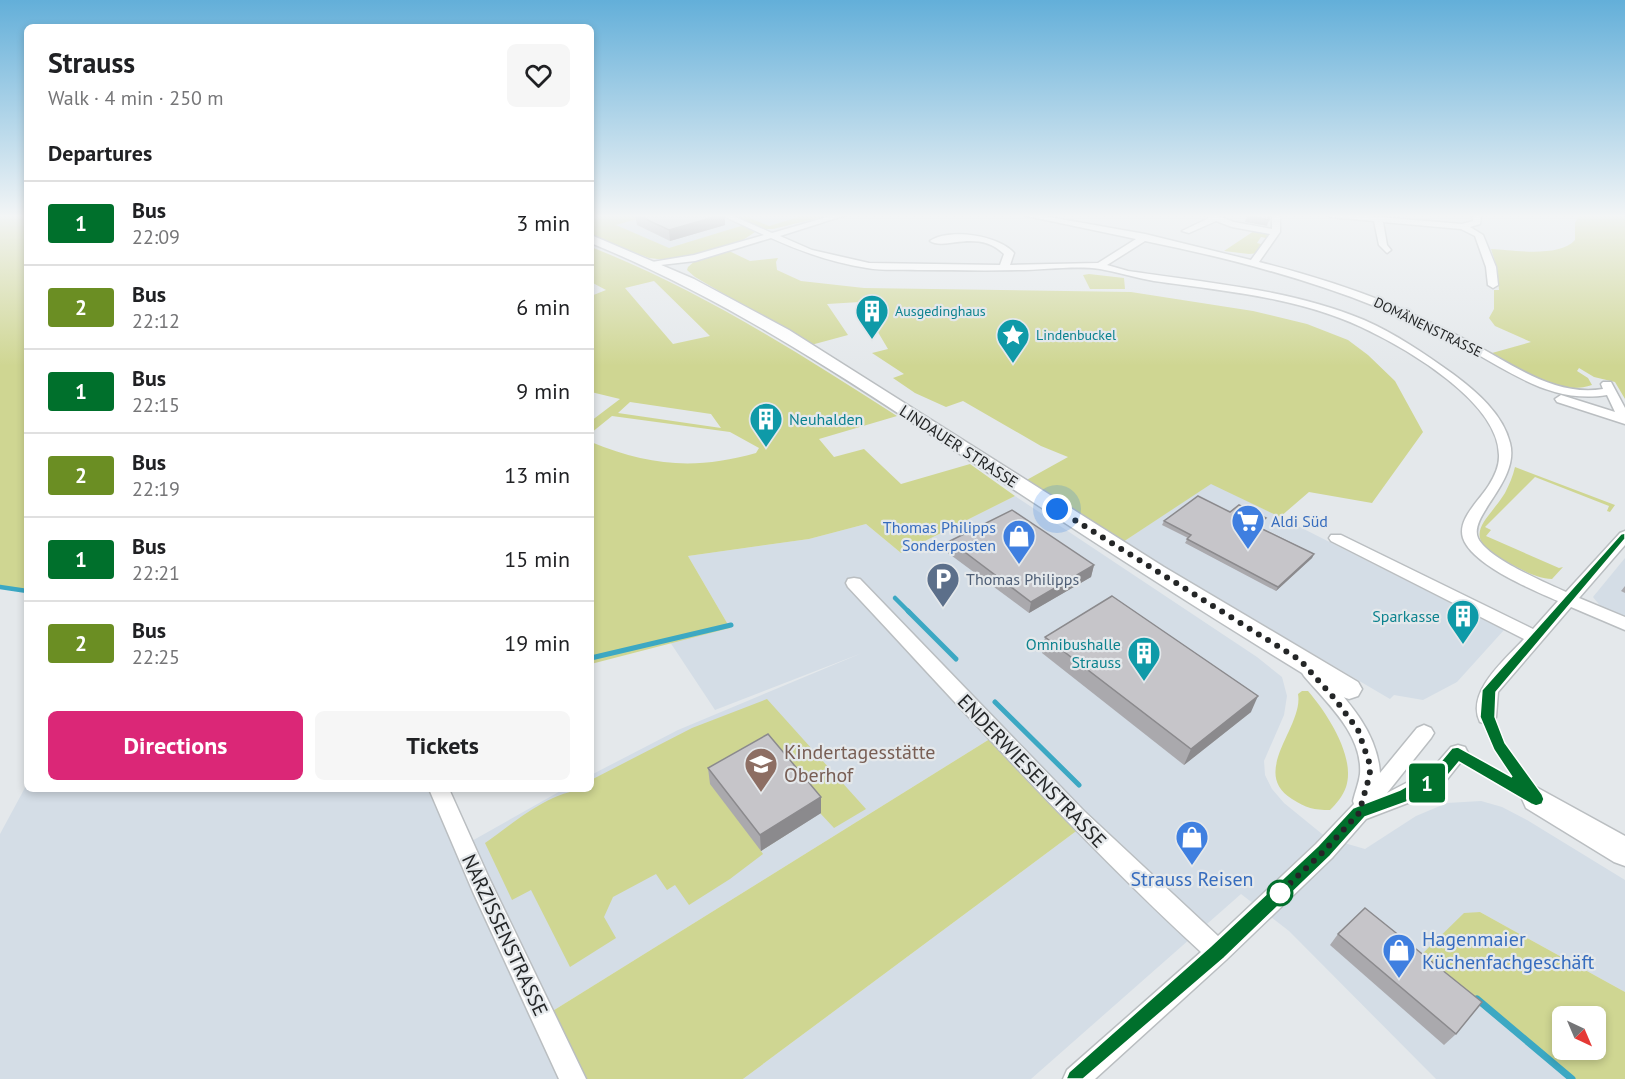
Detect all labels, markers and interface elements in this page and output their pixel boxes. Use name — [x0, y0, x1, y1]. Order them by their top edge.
text: Strauss — [48, 44, 135, 81]
button: heart — [507, 44, 570, 107]
text: Walk · 4 min · 250 m — [48, 85, 224, 111]
text: Departures — [48, 139, 152, 167]
text: Bus — [132, 196, 166, 224]
text: 3 min — [516, 209, 570, 237]
text: 1 — [75, 210, 87, 237]
text: 22:09 — [132, 224, 180, 250]
text: Bus — [132, 280, 166, 308]
text: 6 min — [516, 293, 570, 321]
building icon: Ausgedinghaus — [854, 293, 890, 340]
street label: DOMÄNENSTRASSE — [1371, 293, 1485, 361]
text: 2 — [75, 294, 87, 321]
place label: Ausgedinghaus — [895, 302, 986, 320]
text: 22:12 — [132, 308, 180, 334]
place icon: Lindenbuckel — [995, 317, 1031, 364]
place label: Lindenbuckel — [1036, 326, 1116, 344]
text: Bus — [132, 364, 166, 392]
text: 9 min — [516, 377, 570, 405]
text: 1 — [75, 378, 87, 405]
text: 22:15 — [132, 392, 180, 418]
street label: LINDAUER STRASSE — [896, 400, 1022, 492]
building icon: Neuhalden — [748, 401, 784, 448]
place label: Neuhalden — [789, 409, 863, 429]
text: Bus — [132, 448, 166, 476]
text: 13 min — [504, 461, 570, 489]
text: 2 — [75, 462, 87, 489]
text: 22:19 — [132, 476, 180, 502]
your location — [1042, 494, 1072, 524]
supermarket icon: Aldi Süd — [1230, 503, 1266, 550]
place label: Aldi Süd — [1271, 511, 1328, 531]
place label: Thomas Philipps Sonderposten — [883, 517, 996, 555]
shop icon: Thomas Philipps Sonderposten — [1001, 518, 1037, 565]
text: Bus — [132, 532, 166, 560]
text: 15 min — [504, 545, 570, 573]
text: 1 — [75, 546, 87, 573]
text: 22:21 — [132, 560, 180, 586]
parking icon: Thomas Philipps — [925, 561, 961, 608]
place label: Thomas Philipps — [966, 569, 1079, 589]
building icon: Sparkasse — [1445, 598, 1481, 645]
place label: Sparkasse — [1372, 606, 1440, 626]
text: Bus — [132, 616, 166, 644]
text: 19 min — [504, 629, 570, 657]
text: 2 — [75, 630, 87, 657]
place label: Omnibushalle Strauss — [1026, 634, 1121, 672]
building icon: Omnibushalle Strauss — [1126, 635, 1162, 682]
text: 22:25 — [132, 644, 180, 670]
street label: ENDERWIESENSTRASSE — [952, 689, 1112, 853]
button: Directions — [48, 711, 303, 780]
button: Tickets — [315, 711, 570, 780]
place label: Kindertagesstätte Oberhof — [784, 739, 935, 788]
school or university icon: Kindertagesstätte Oberhof — [743, 746, 779, 793]
line badge: 1 — [1408, 764, 1446, 802]
text: 1 — [1421, 770, 1433, 797]
shop icon: Strauss Reisen — [1174, 819, 1210, 866]
street label: NARZISSENSTRASSE — [456, 850, 554, 1020]
place label: Strauss Reisen — [1130, 866, 1254, 892]
unlabelled marker — [1267, 880, 1293, 906]
place label: Hagenmaier Küchenfachgeschäft — [1422, 926, 1595, 975]
shop icon: Hagenmaier Küchenfachgeschäft — [1381, 932, 1417, 979]
north arrow — [1552, 1006, 1606, 1060]
map controls — [1552, 1006, 1606, 1060]

